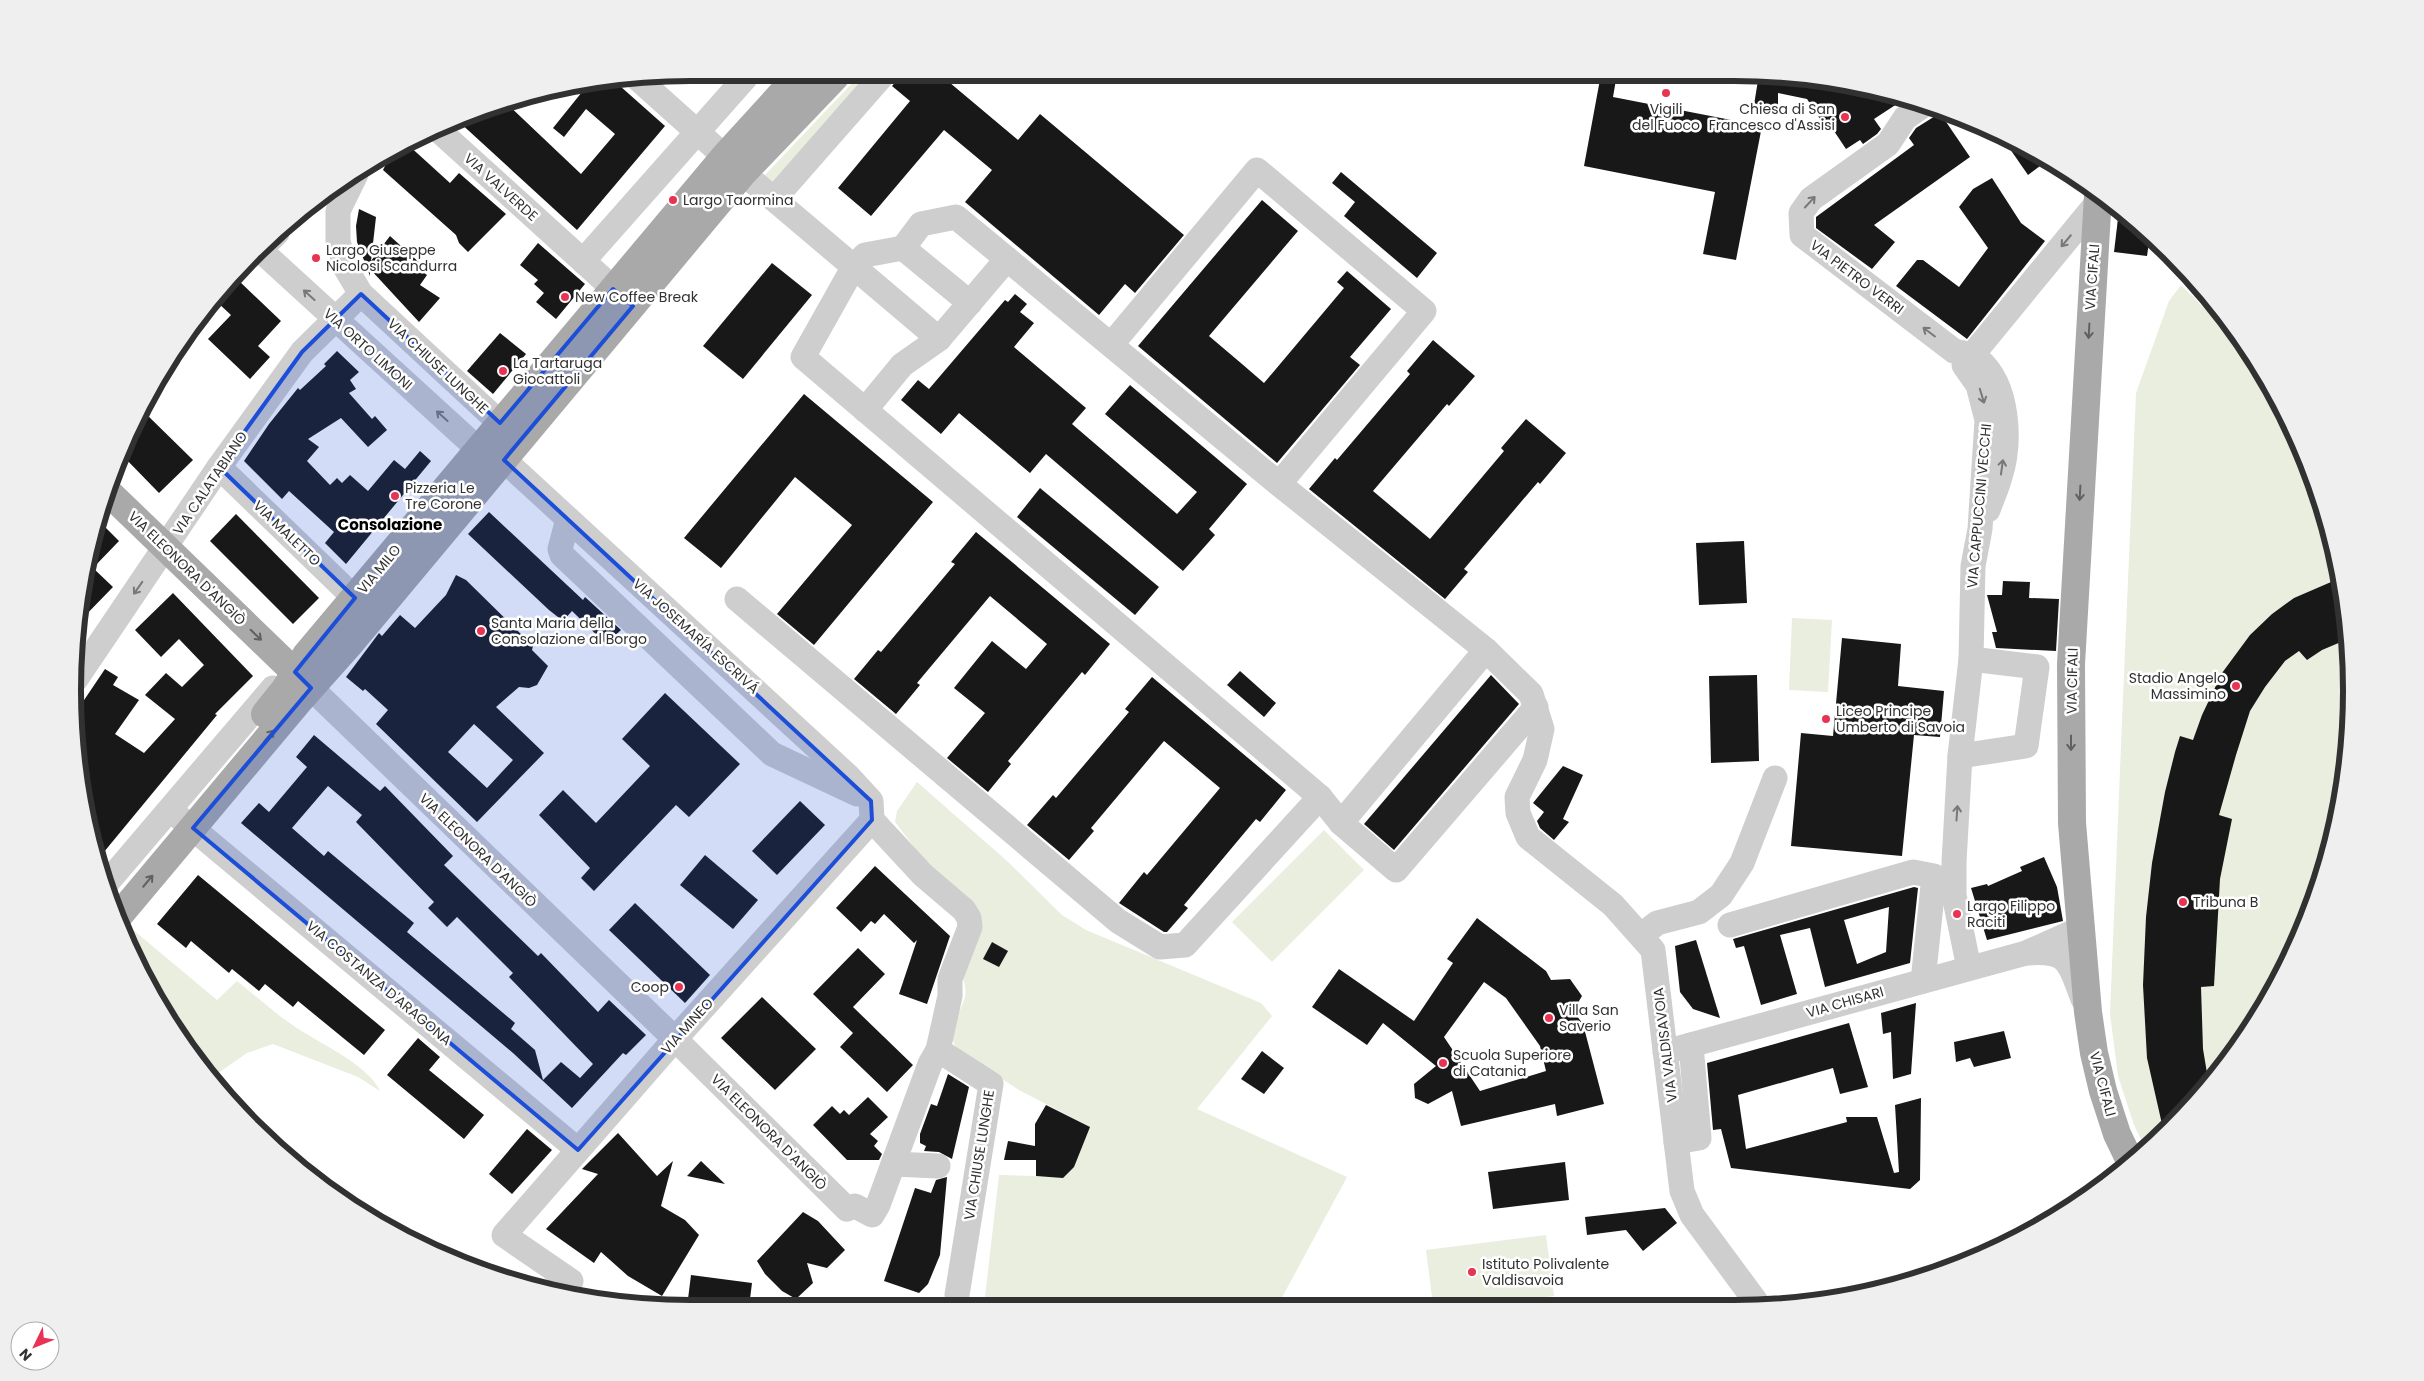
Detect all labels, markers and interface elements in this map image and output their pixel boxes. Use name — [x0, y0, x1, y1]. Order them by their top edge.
marker: Vigili del Fuoco — [1660, 87, 1672, 99]
place label: Vigili del Fuoco — [1632, 99, 1700, 135]
place label: Chiesa di San Francesco d'Assisi — [1709, 99, 1835, 135]
marker: Chiesa di San Francesco d'Assisi — [1839, 111, 1851, 123]
street label: VIA VALVERDE — [460, 148, 542, 226]
place label: Largo Taormina — [683, 190, 793, 210]
marker: Largo Taormina — [667, 194, 679, 206]
one-way arrow — [1804, 195, 1816, 208]
one-way arrow — [2061, 234, 2072, 247]
street label: VIA PIETRO VERRI — [1806, 235, 1908, 319]
place label: Largo Giuseppe Nicolosi Scandurra — [326, 240, 457, 276]
street label: VIA CIFALI — [2080, 243, 2104, 311]
marker: Largo Giuseppe Nicolosi Scandurra — [310, 252, 322, 264]
place label: New Coffee Break — [575, 287, 699, 307]
one-way arrow — [303, 289, 316, 301]
marker: New Coffee Break — [559, 291, 571, 303]
street label: VIA ORTO LIMONI — [319, 304, 417, 394]
street label: VIA CHIUSE LUNGHE — [383, 314, 493, 418]
one-way arrow — [2085, 323, 2094, 339]
one-way arrow — [1923, 327, 1936, 338]
place label: La Tartaruga Giocattoli — [513, 353, 602, 389]
marker: La Tartaruga Giocattoli — [497, 365, 509, 377]
one-way arrow — [1977, 388, 1987, 404]
one-way arrow — [436, 410, 449, 422]
street label: VIA CAPPUCCINI VECCHI — [1962, 423, 1996, 589]
street label: VIA CALATABIANO — [168, 427, 252, 539]
one-way arrow — [1997, 459, 2007, 475]
place label: Pizzeria Le Tre Corone — [405, 478, 482, 514]
one-way arrow — [2076, 485, 2085, 501]
marker: Pizzeria Le Tre Corone — [389, 490, 401, 502]
street label: VIA MALETTO — [249, 496, 325, 570]
street label: VIA ELEONORA D'ANGIÒ — [124, 506, 250, 630]
district label: Consolazione — [338, 514, 442, 535]
street label: VIA MILO — [352, 540, 406, 598]
street label: VIA JOSEMARÍA ESCRIVÁ — [629, 574, 763, 698]
one-way arrow — [133, 581, 143, 595]
place label: Santa Maria della Consolazione al Borgo — [491, 613, 647, 649]
marker: Santa Maria della Consolazione al Borgo — [475, 625, 487, 637]
one-way arrow — [250, 629, 263, 641]
street label: VIA CIFALI — [2061, 648, 2083, 714]
place label: Stadio Angelo Massimino — [2129, 668, 2226, 704]
marker: Stadio Angelo Massimino — [2230, 680, 2242, 692]
place label: Liceo Principe Umberto di Savoia — [1836, 701, 1965, 737]
marker: Liceo Principe Umberto di Savoia — [1820, 713, 1832, 725]
one-way arrow — [264, 730, 275, 743]
one-way arrow — [2066, 734, 2076, 751]
street label: VIA ELEONORA D'ANGIÒ — [415, 788, 541, 912]
one-way arrow — [1952, 806, 1961, 822]
one-way arrow — [143, 874, 154, 887]
place label: Tribuna B — [2193, 892, 2258, 912]
place label: Largo Filippo Raciti — [1967, 896, 2055, 932]
marker: Tribuna B — [2177, 896, 2189, 908]
marker: Largo Filippo Raciti — [1951, 908, 1963, 920]
street label: VIA COSTANZA D'ARAGONA — [302, 916, 456, 1050]
place label: Coop — [631, 977, 669, 997]
marker: Coop — [673, 981, 685, 993]
street label: VIA CHISARI — [1804, 981, 1886, 1023]
street label: VIA VALDISAVOIA — [1648, 987, 1682, 1103]
street label: VIA MINEO — [656, 993, 718, 1059]
place label: Villa San Saverio — [1559, 1000, 1619, 1036]
marker: Villa San Saverio — [1543, 1012, 1555, 1024]
place label: Scuola Superiore di Catania — [1453, 1045, 1571, 1081]
street label: VIA CIFALI — [2085, 1049, 2121, 1119]
marker: Scuola Superiore di Catania — [1437, 1057, 1449, 1069]
street label: VIA ELEONORA D'ANGIÒ — [706, 1069, 832, 1195]
street label: VIA CHIUSE LUNGHE — [959, 1088, 999, 1222]
place label: Istituto Polivalente Valdisavoia — [1482, 1254, 1610, 1290]
marker: Istituto Polivalente Valdisavoia — [1466, 1266, 1478, 1278]
north arrow — [10, 1321, 60, 1371]
text: N — [15, 1344, 36, 1366]

